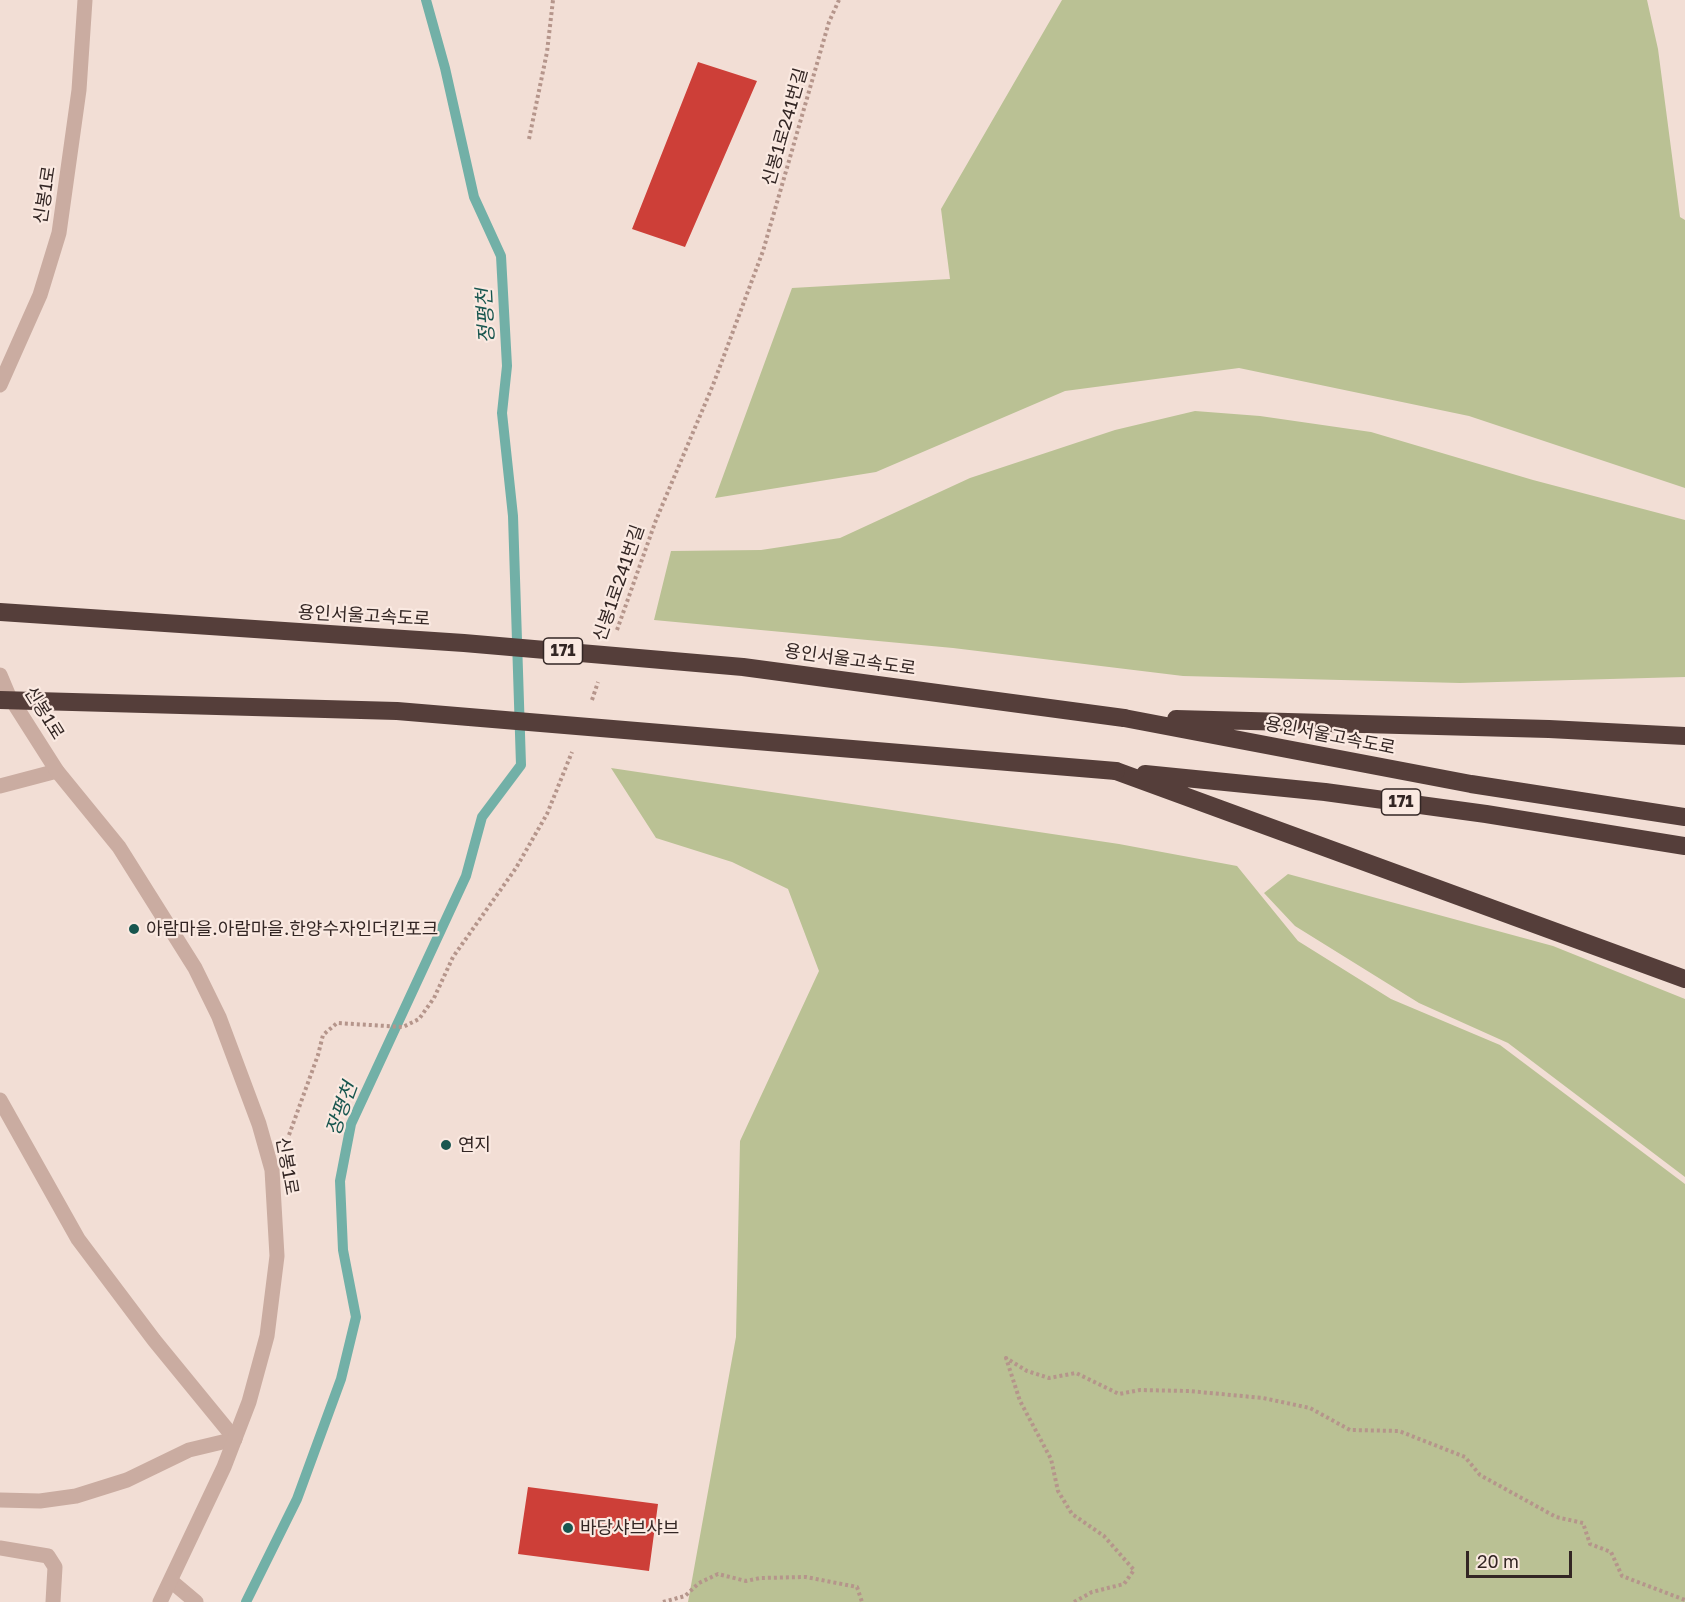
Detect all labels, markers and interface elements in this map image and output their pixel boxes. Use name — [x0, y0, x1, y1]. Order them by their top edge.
street label: 신봉1로241번길 — [758, 66, 812, 188]
street label: 신봉1로 — [30, 164, 60, 226]
water label: 정평천 — [473, 288, 499, 344]
street label: 신봉1로241번길 — [589, 522, 649, 644]
street label: 용인서울고속도로 — [297, 602, 431, 630]
road number: 171 — [544, 638, 582, 664]
street label: 용인서울고속도로 — [783, 640, 917, 680]
street label: 신봉1로 — [19, 683, 69, 743]
street label: 용인서울고속도로 — [1263, 713, 1397, 759]
road number: 171 — [1382, 789, 1420, 815]
place label: 아람마을.아람마을.한양수자인더킨포크 — [146, 918, 438, 940]
marker: 아람마을.아람마을.한양수자인더킨포크 — [127, 922, 141, 936]
water label: 장평천 — [321, 1079, 363, 1139]
place label: 연지 — [458, 1134, 491, 1156]
street label: 신봉1로 — [271, 1135, 303, 1197]
marker: 연지 — [439, 1138, 453, 1152]
place label: 바당샤브샤브 — [580, 1517, 679, 1539]
marker: 바당샤브샤브 — [561, 1521, 575, 1535]
scale bar — [1469, 1539, 1576, 1577]
text: 20 m — [1477, 1550, 1519, 1572]

